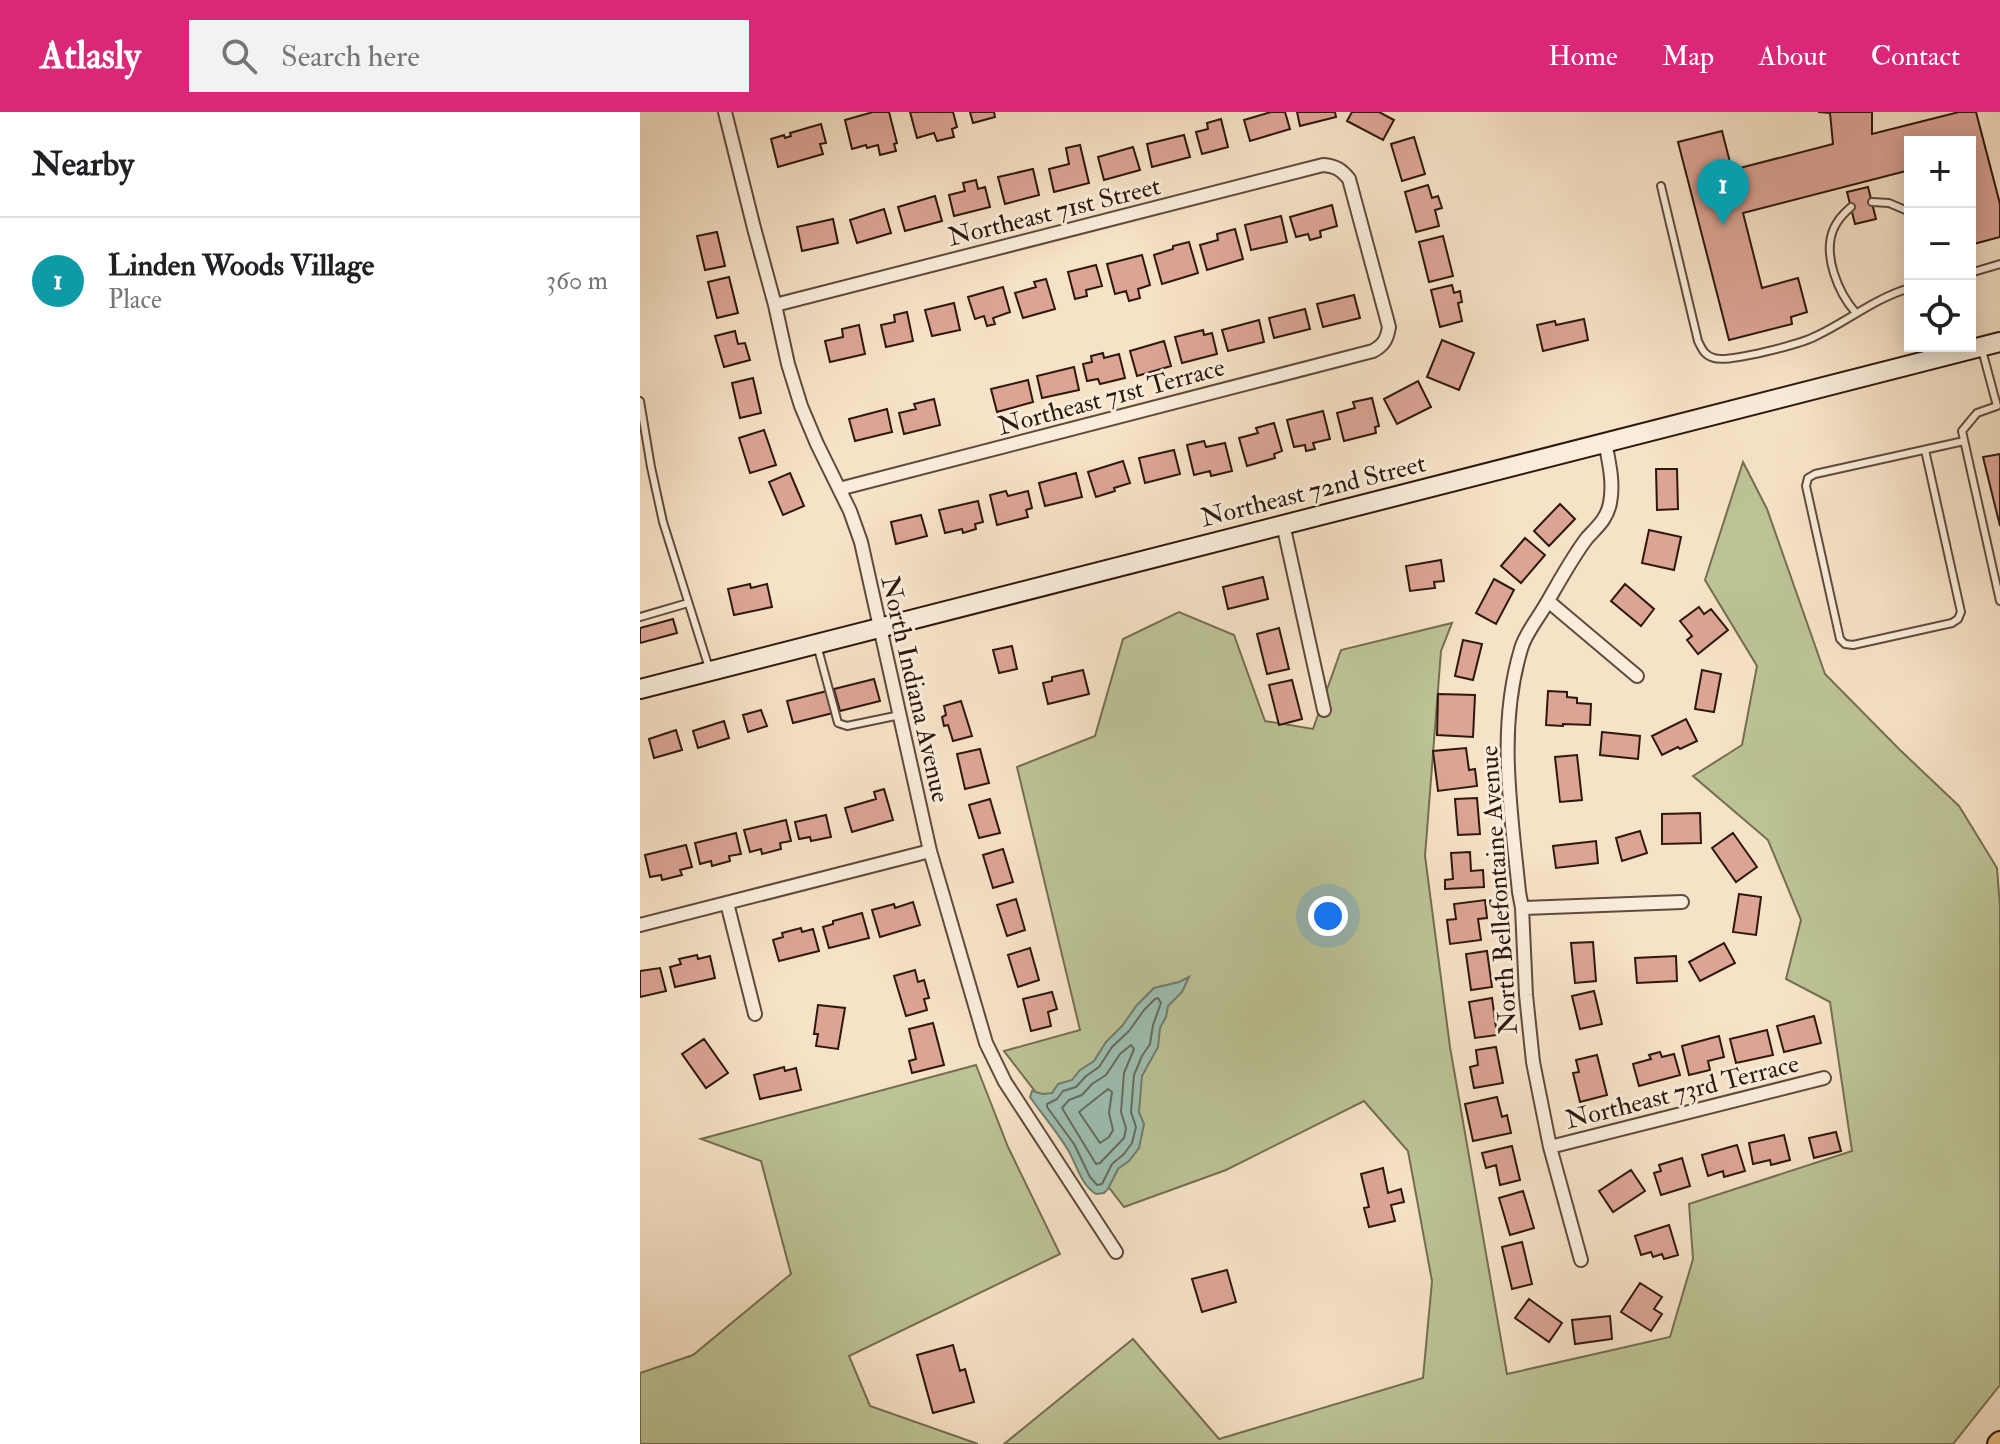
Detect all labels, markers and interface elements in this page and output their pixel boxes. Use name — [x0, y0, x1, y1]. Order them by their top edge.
search box — [189, 20, 749, 92]
text: Atlasly — [40, 32, 141, 80]
icon: search — [217, 34, 261, 78]
text: Search here — [281, 38, 420, 75]
text: Home — [1548, 39, 1618, 74]
text: Map — [1662, 39, 1714, 74]
text: About — [1758, 39, 1827, 74]
text: Contact — [1871, 39, 1960, 74]
map controls — [1904, 136, 1976, 352]
button: + — [1904, 136, 1976, 208]
text: Nearby — [32, 143, 134, 186]
pin: 1 — [1697, 159, 1749, 225]
street label: Northeast 71st Street — [945, 170, 1164, 254]
button: − — [1904, 208, 1976, 280]
text: Linden Woods Village — [108, 247, 374, 284]
text: 1 — [53, 265, 63, 297]
text: 360 m — [546, 265, 608, 297]
button: locate — [1904, 280, 1976, 352]
text: Place — [108, 284, 162, 316]
street label: Northeast 71st Terrace — [994, 351, 1228, 443]
street label: Northeast 72nd Street — [1197, 448, 1429, 534]
street label: North Indiana Avenue — [873, 573, 957, 806]
street label: North Bellefontaine Avenue — [1473, 744, 1525, 1035]
your location — [1308, 896, 1348, 936]
street label: Northeast 73rd Terrace — [1562, 1047, 1802, 1136]

